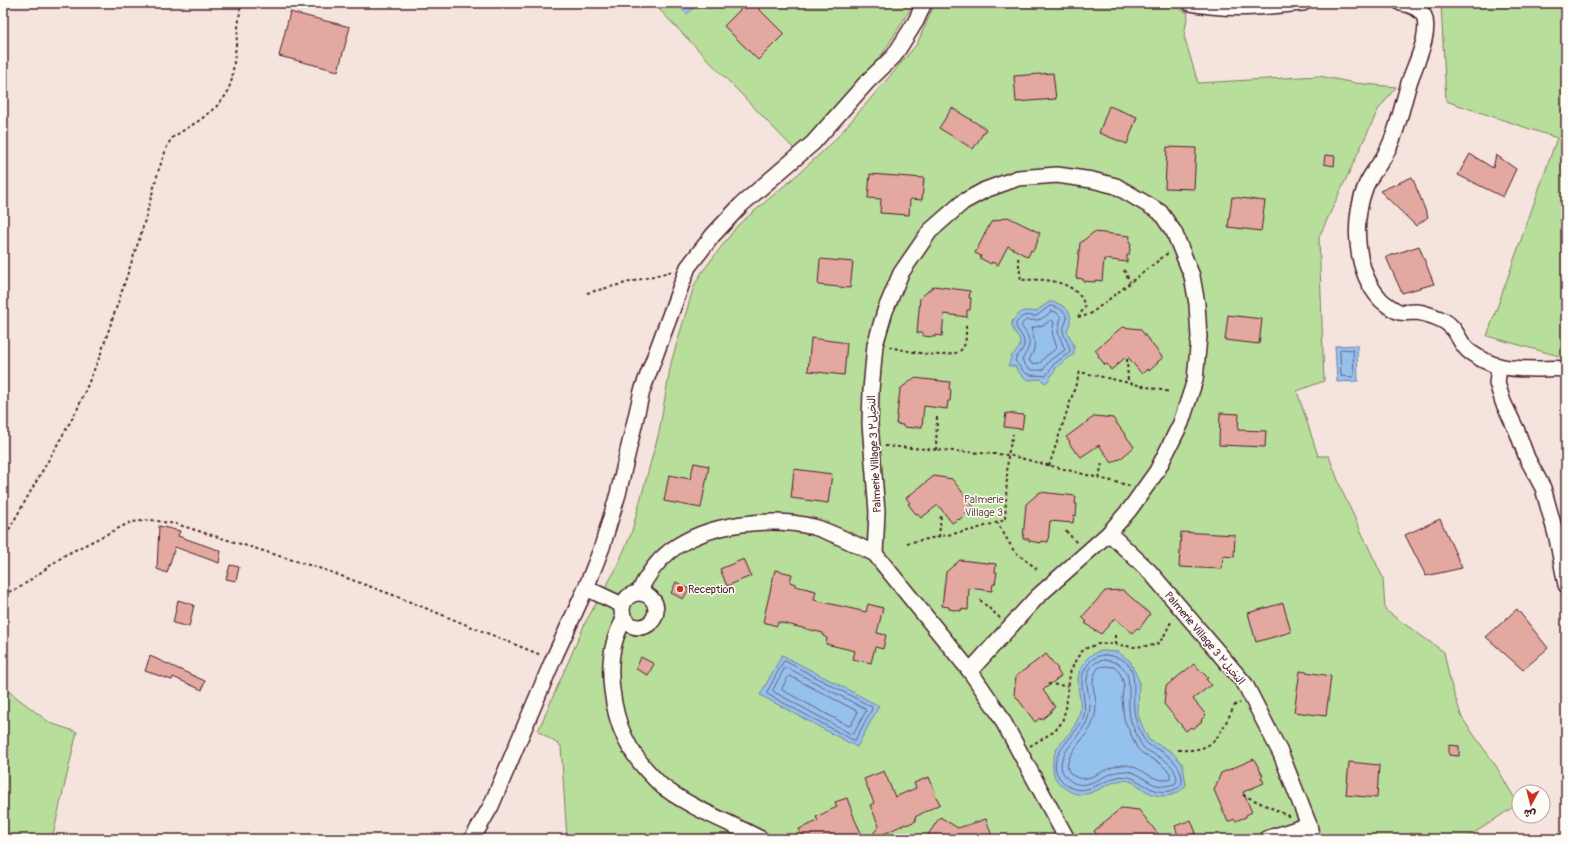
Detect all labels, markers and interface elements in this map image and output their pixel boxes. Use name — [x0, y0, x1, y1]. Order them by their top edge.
street label: Palmerie Village 3 النخيل٣ — [865, 395, 884, 513]
park label: Palmerie Village 3 — [964, 493, 1005, 519]
place label: Reception — [688, 583, 734, 596]
marker: Reception — [675, 584, 685, 594]
street label: Palmerie Village 3 النخيل٣ — [1162, 589, 1247, 688]
north arrow — [1511, 784, 1551, 824]
text: ش — [1523, 806, 1537, 821]

